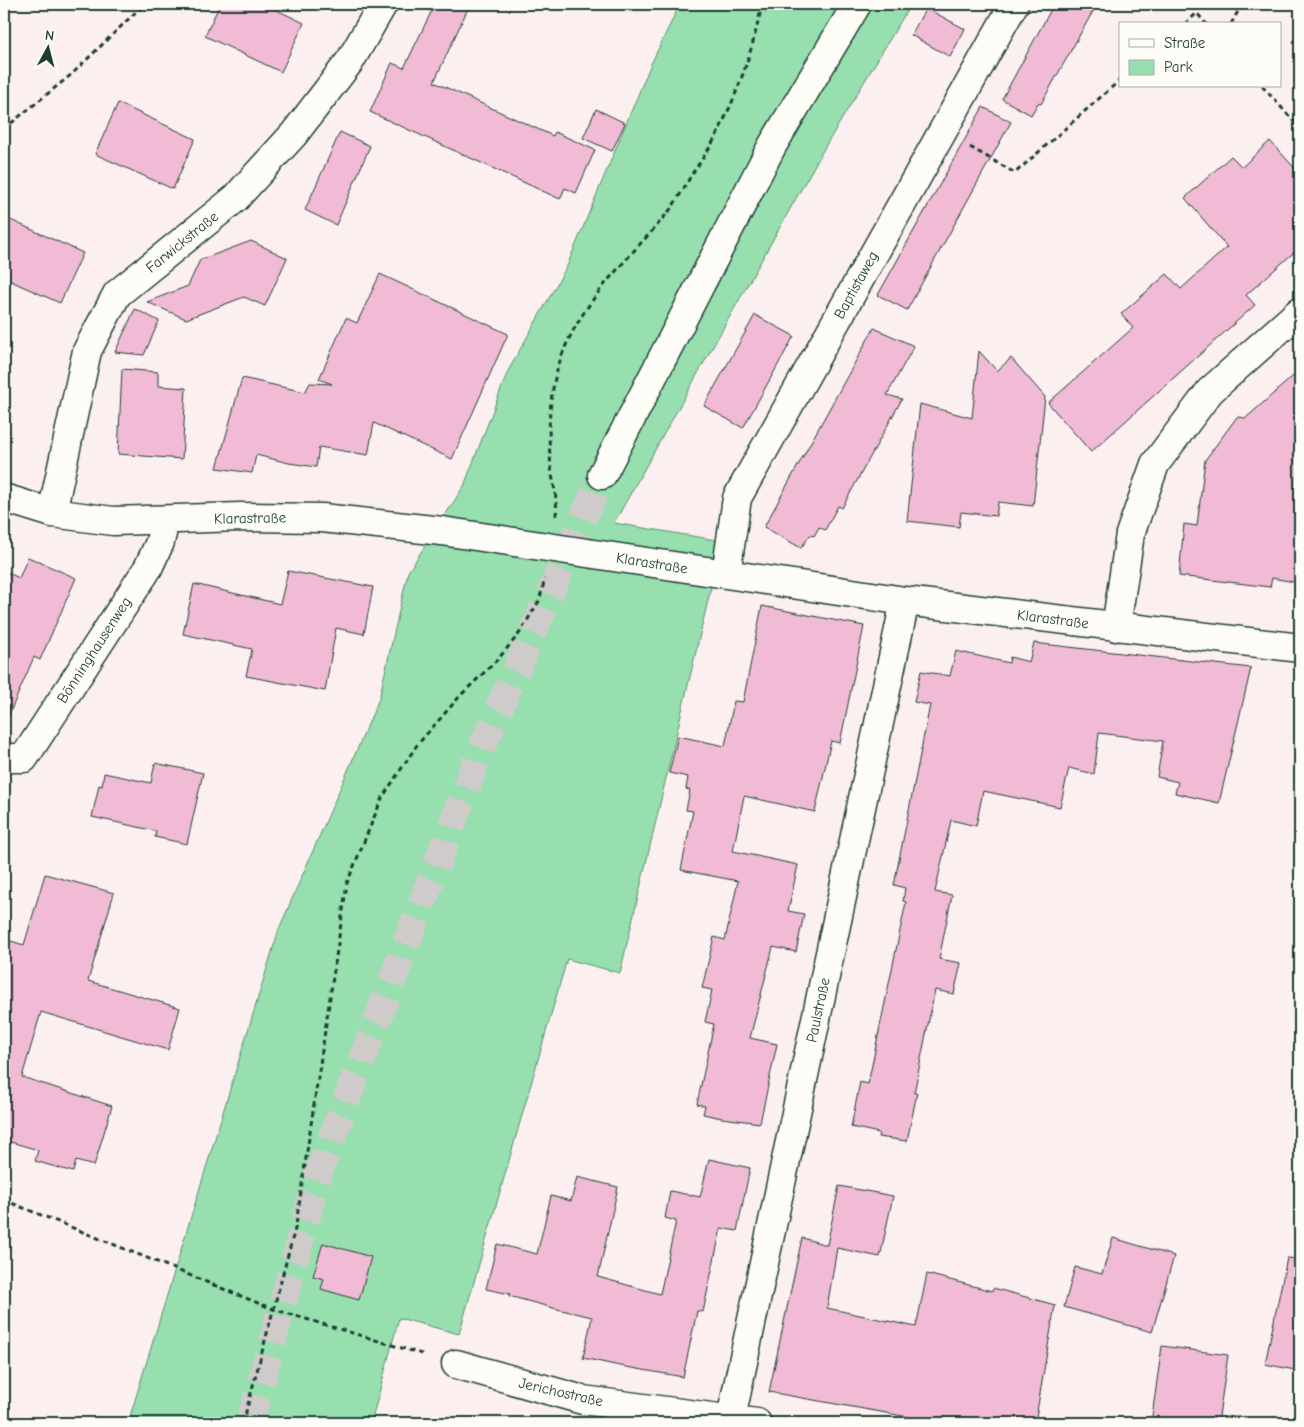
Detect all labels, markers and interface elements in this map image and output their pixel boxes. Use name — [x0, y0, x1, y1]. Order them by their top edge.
north arrow — [22, 22, 72, 72]
legend — [1119, 22, 1282, 88]
text: N — [44, 27, 55, 45]
text: Straße — [1164, 34, 1206, 52]
text: Park — [1164, 58, 1193, 76]
street label: Farwickstraße — [142, 207, 222, 277]
street label: Baptistaweg — [830, 248, 882, 322]
street label: Klarastraße — [214, 508, 287, 528]
street label: Klarastraße — [615, 548, 690, 578]
street label: Bönninghausenweg — [53, 593, 135, 707]
street label: Klarastraße — [1016, 606, 1090, 632]
street label: Paulstraße — [802, 975, 834, 1044]
street label: Jerichostraße — [517, 1374, 605, 1411]

